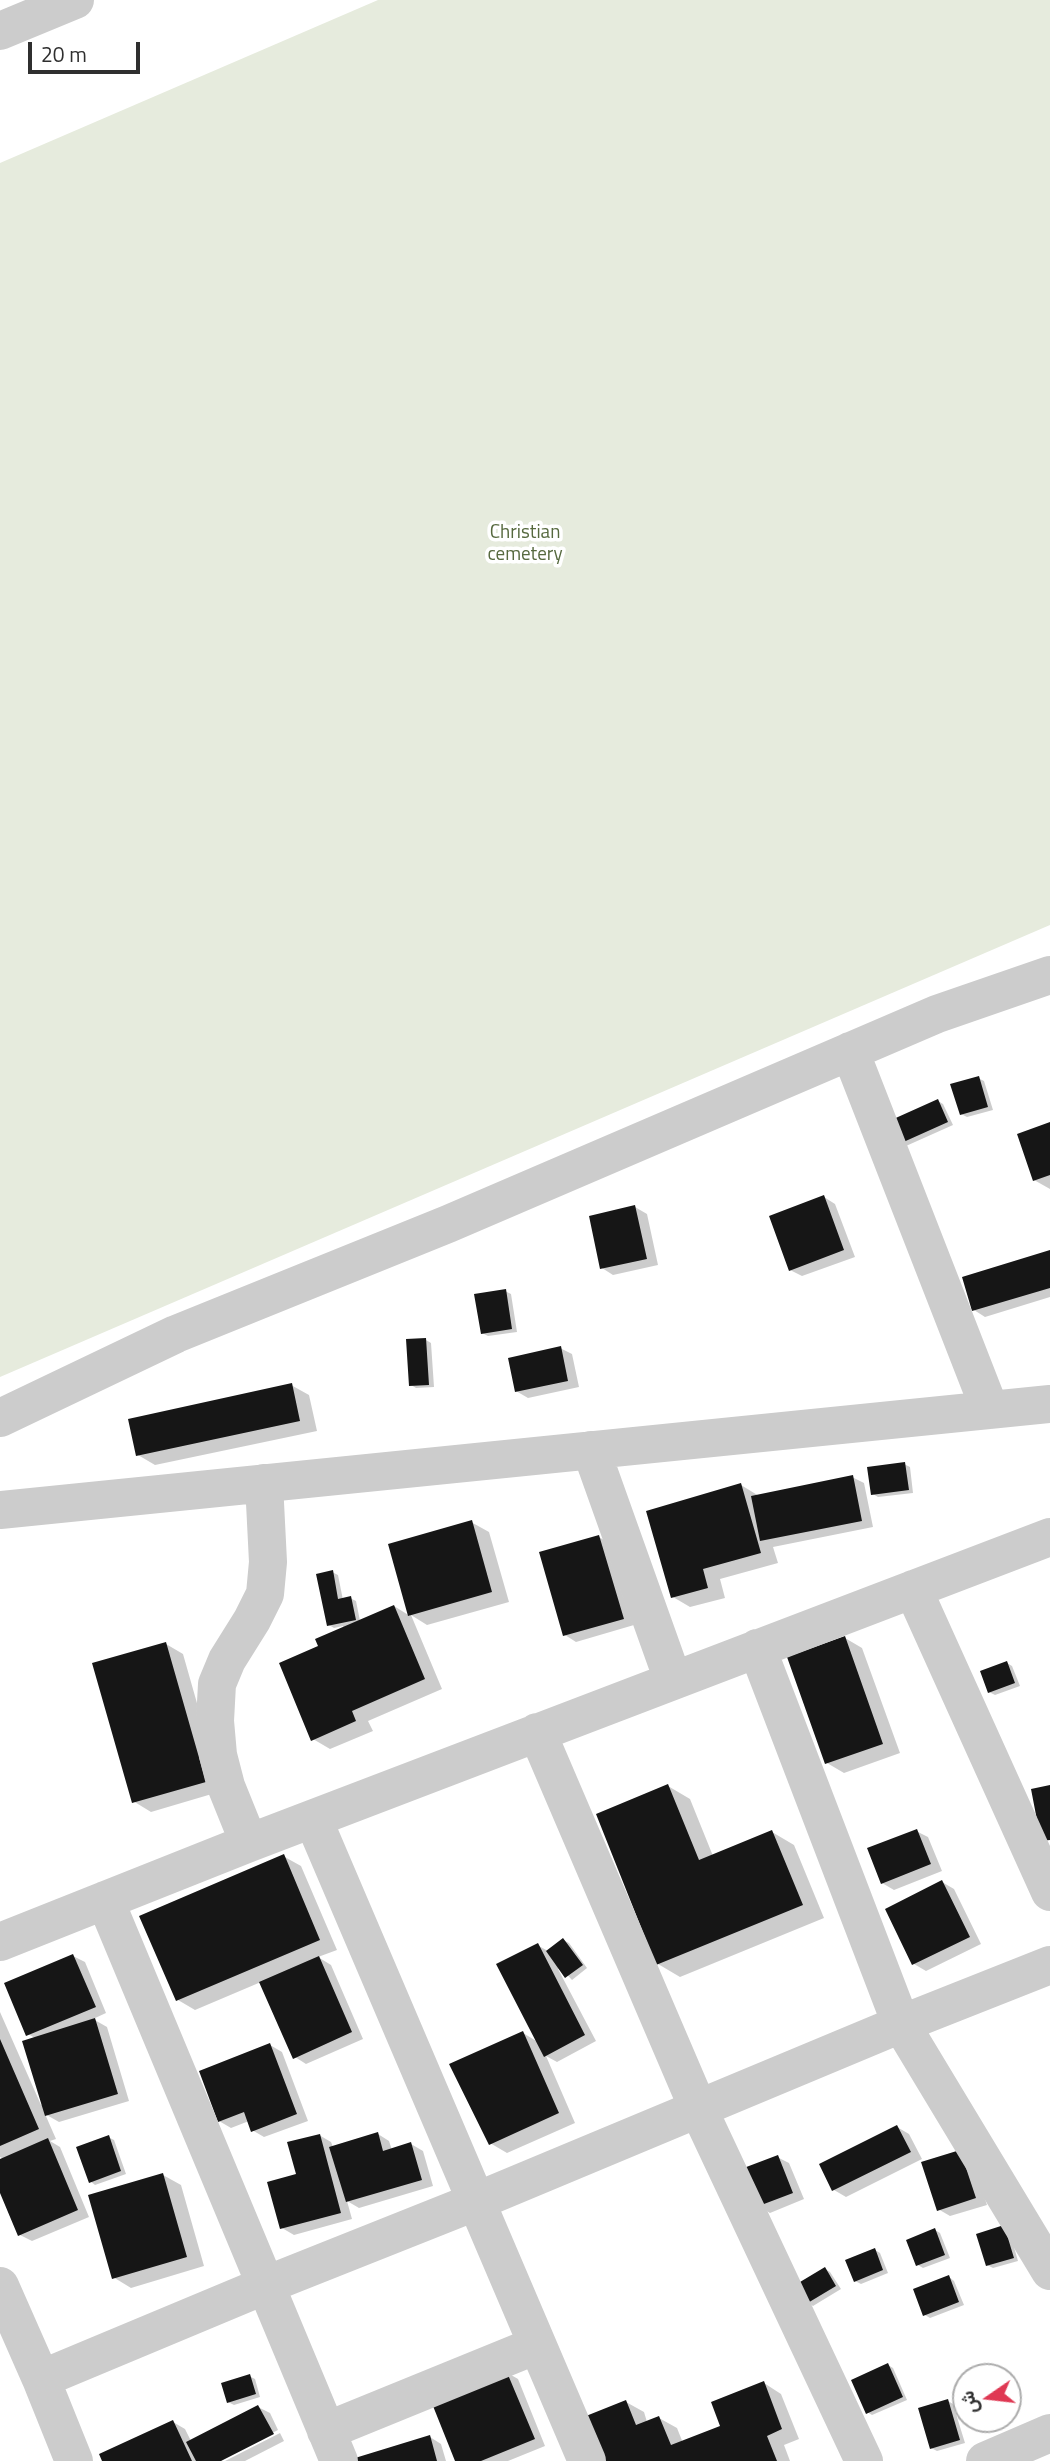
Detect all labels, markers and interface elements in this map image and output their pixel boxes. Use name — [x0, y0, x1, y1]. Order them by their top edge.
scale bar — [32, 28, 144, 72]
text: 20 m — [41, 38, 87, 70]
park label: Christian cemetery — [487, 522, 563, 566]
north arrow — [952, 2363, 1022, 2433]
text: ش — [951, 2388, 985, 2417]

